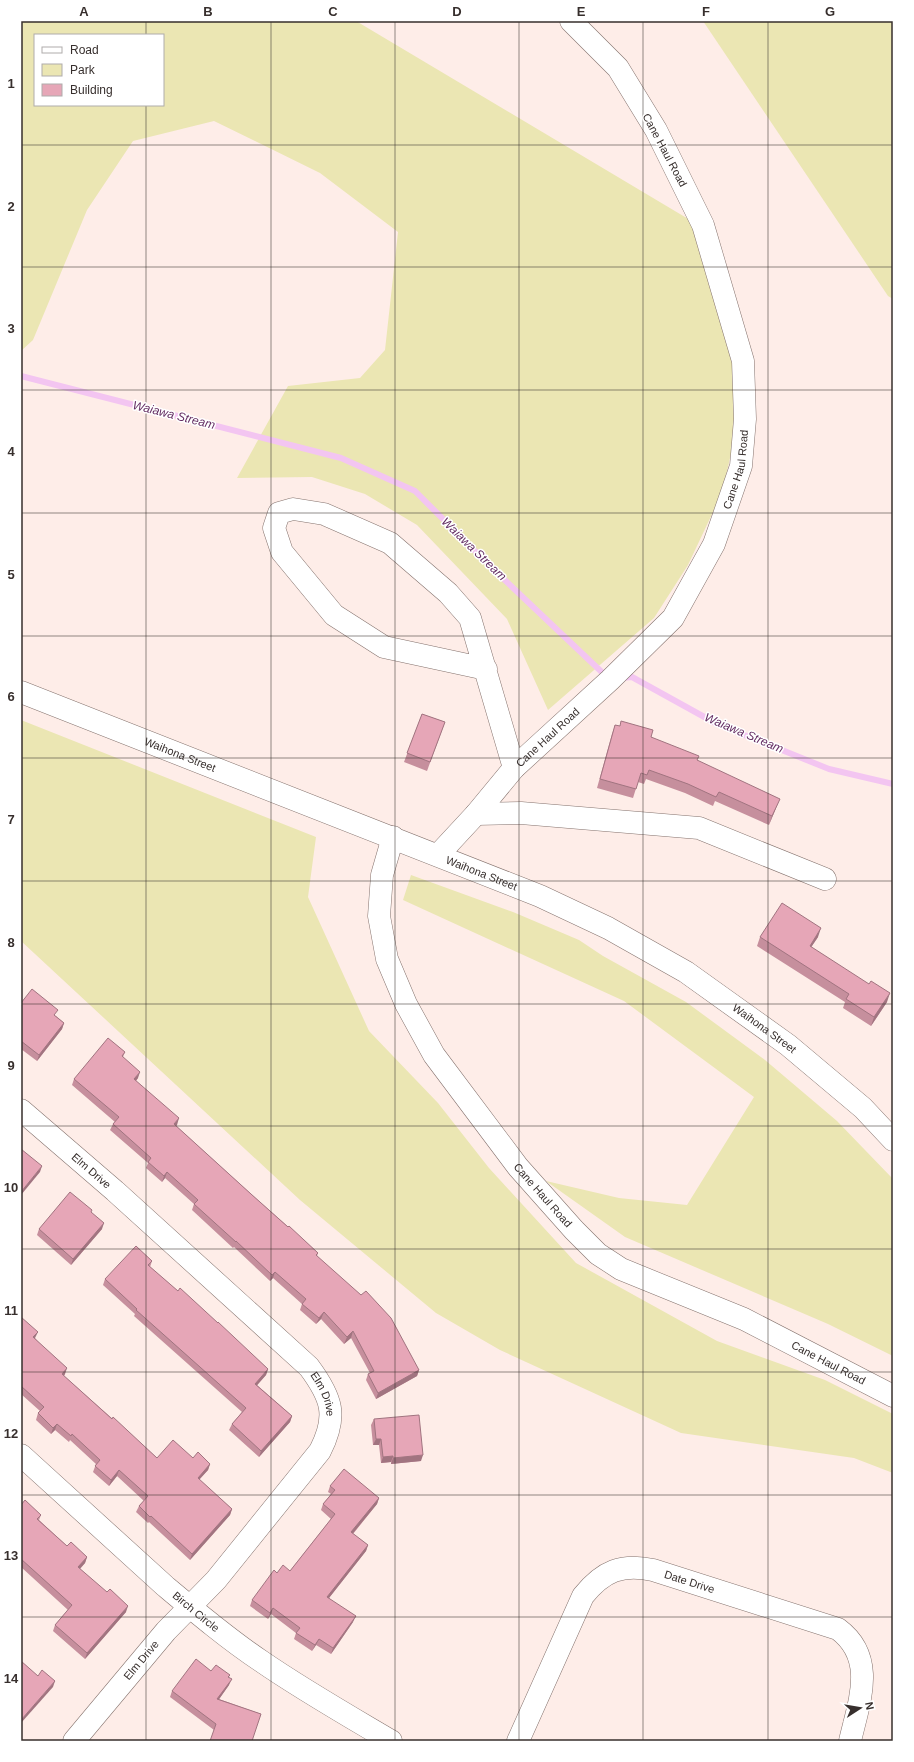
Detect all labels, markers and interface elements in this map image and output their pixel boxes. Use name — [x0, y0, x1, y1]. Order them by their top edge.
text: A — [79, 4, 89, 19]
text: B — [203, 4, 213, 19]
text: C — [328, 4, 338, 19]
text: D — [452, 4, 462, 19]
text: E — [577, 4, 586, 19]
text: F — [702, 4, 710, 19]
text: G — [825, 4, 835, 19]
legend — [34, 34, 164, 106]
text: Road — [70, 43, 99, 57]
text: Park — [70, 63, 96, 77]
text: 1 — [7, 76, 15, 91]
text: Building — [70, 83, 113, 97]
street label: Cane Haul Road — [641, 111, 689, 189]
text: 2 — [7, 199, 15, 214]
text: 3 — [7, 321, 15, 336]
water label: Waiawa Stream — [131, 398, 217, 432]
street label: Cane Haul Road — [721, 429, 750, 511]
text: 4 — [7, 444, 15, 459]
water label: Waiawa Stream — [439, 515, 509, 583]
text: 5 — [7, 567, 15, 582]
text: 6 — [7, 689, 15, 704]
street label: Cane Haul Road — [513, 705, 582, 769]
water label: Waiawa Stream — [702, 710, 786, 756]
street label: Waihona Street — [143, 735, 217, 774]
text: 7 — [7, 812, 15, 827]
street label: Waihona Street — [444, 854, 519, 892]
text: 8 — [7, 935, 15, 950]
street label: Waihona Street — [730, 1001, 799, 1055]
text: 9 — [7, 1058, 15, 1073]
street label: Elm Drive — [69, 1151, 113, 1191]
street label: Cane Haul Road — [511, 1161, 574, 1229]
text: 10 — [4, 1180, 18, 1195]
text: 11 — [4, 1303, 18, 1318]
street label: Cane Haul Road — [790, 1339, 867, 1387]
street label: Elm Drive — [308, 1369, 337, 1417]
text: 12 — [4, 1426, 18, 1441]
text: 13 — [4, 1548, 18, 1563]
street label: Date Drive — [663, 1568, 716, 1595]
street label: Birch Circle — [170, 1589, 222, 1634]
street label: Elm Drive — [121, 1638, 161, 1682]
text: 14 — [4, 1671, 19, 1686]
north arrow — [840, 1688, 880, 1728]
text: N — [863, 1701, 876, 1711]

